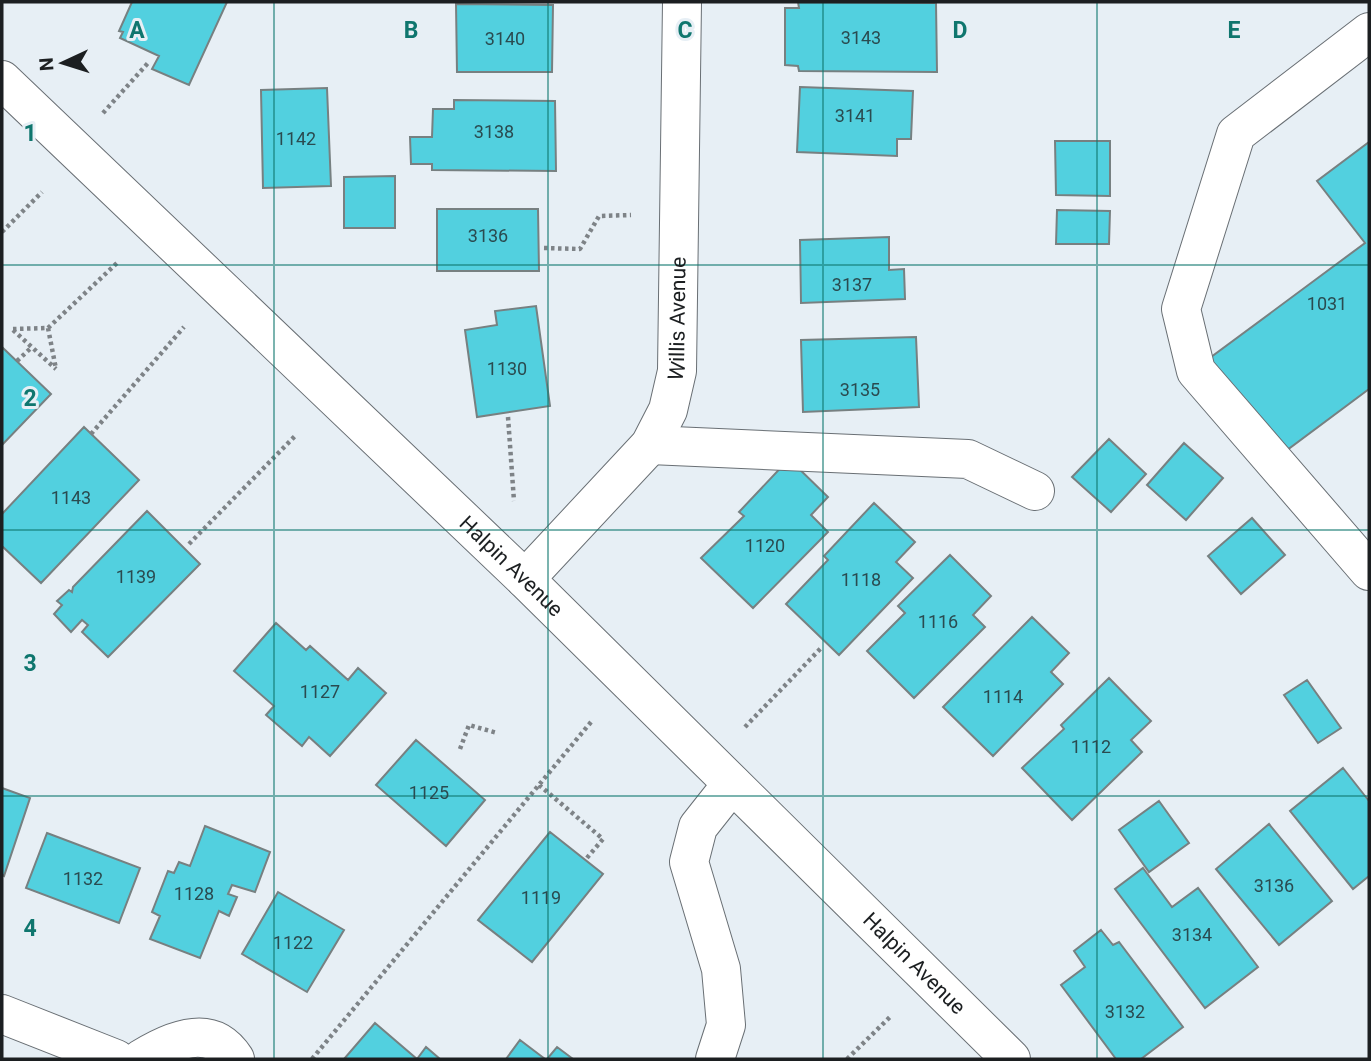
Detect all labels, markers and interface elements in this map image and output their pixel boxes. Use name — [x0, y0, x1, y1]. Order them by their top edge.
text: A — [129, 17, 145, 44]
text: B — [404, 17, 418, 44]
text: C — [677, 17, 693, 44]
text: D — [953, 17, 967, 44]
text: E — [1228, 17, 1241, 44]
house number: 3143 — [841, 27, 881, 48]
north arrow — [28, 28, 98, 98]
house number: 3140 — [485, 28, 525, 49]
text: N — [35, 57, 58, 72]
house number: 3141 — [835, 105, 875, 126]
text: 1 — [23, 120, 37, 147]
house number: 3138 — [474, 121, 514, 142]
house number: 1142 — [276, 128, 316, 149]
house number: 3136 — [468, 225, 508, 246]
street label: Willis Avenue — [663, 257, 691, 383]
house number: 3137 — [832, 274, 872, 295]
house number: 1031 — [1307, 293, 1347, 314]
house number: 1130 — [487, 358, 527, 379]
house number: 3135 — [840, 379, 880, 400]
text: 2 — [23, 385, 37, 412]
house number: 1143 — [51, 487, 91, 508]
street label: Halpin Avenue — [455, 511, 568, 621]
house number: 1120 — [745, 535, 785, 556]
house number: 1139 — [116, 566, 156, 587]
house number: 1118 — [841, 569, 881, 590]
house number: 1116 — [918, 611, 958, 632]
text: 3 — [23, 650, 37, 677]
house number: 1127 — [300, 681, 340, 702]
house number: 1114 — [983, 686, 1023, 707]
house number: 1112 — [1071, 736, 1111, 757]
house number: 1125 — [409, 782, 449, 803]
house number: 1132 — [63, 868, 103, 889]
house number: 3136 — [1254, 875, 1294, 896]
house number: 1128 — [174, 883, 214, 904]
house number: 1119 — [521, 887, 561, 908]
street label: Halpin Avenue — [858, 908, 970, 1019]
text: 4 — [23, 915, 37, 942]
house number: 3134 — [1172, 924, 1212, 945]
house number: 1122 — [273, 932, 313, 953]
house number: 3132 — [1105, 1001, 1145, 1022]

